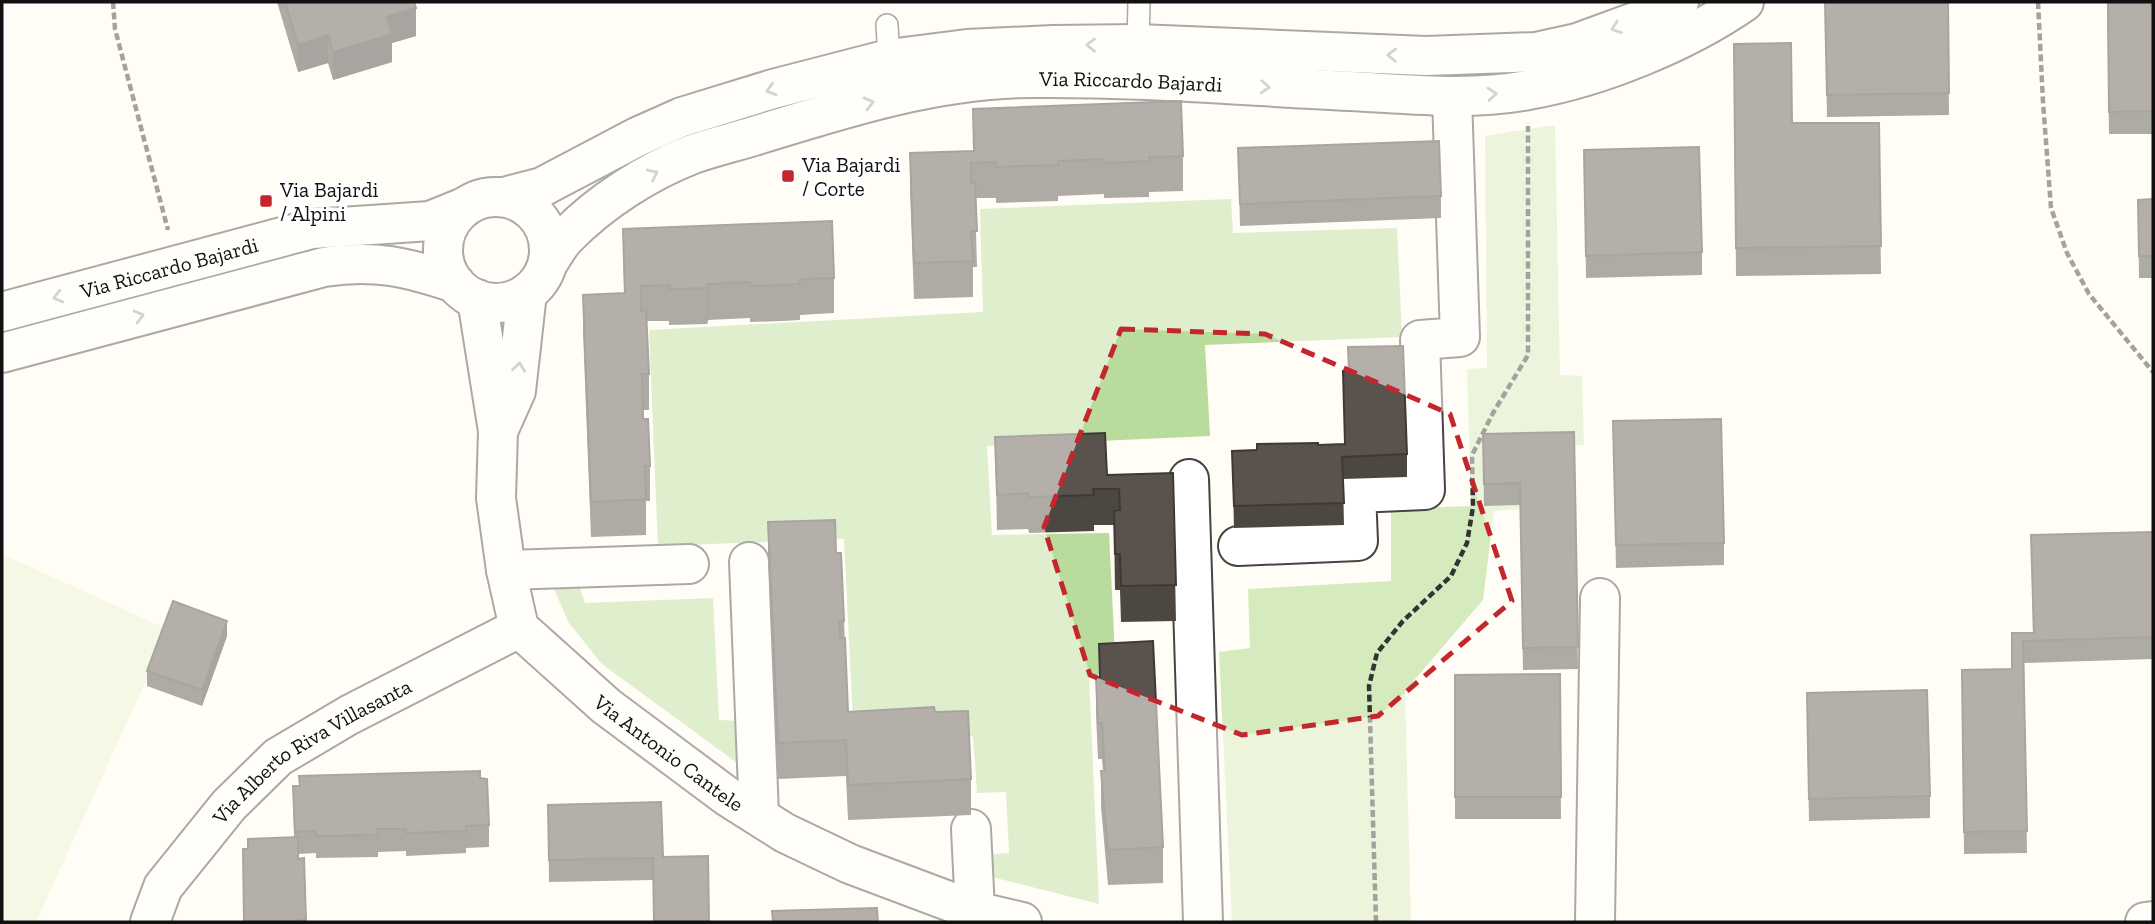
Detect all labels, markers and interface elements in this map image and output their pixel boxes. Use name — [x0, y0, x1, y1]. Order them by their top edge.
one-way arrow — [1611, 20, 1623, 34]
one-way arrow — [1086, 37, 1096, 53]
one-way arrow — [1386, 48, 1397, 63]
street label: Via Riccardo Bajardi — [1038, 65, 1223, 96]
one-way arrow — [1260, 79, 1271, 94]
one-way arrow — [765, 82, 777, 97]
one-way arrow — [1487, 87, 1498, 102]
one-way arrow — [862, 96, 874, 111]
place label: Via Bajardi / Corte — [801, 152, 901, 201]
one-way arrow — [646, 168, 658, 182]
marker: Via Bajardi / Corte — [780, 168, 796, 184]
place label: Via Bajardi / Alpini — [279, 177, 379, 226]
marker: Via Bajardi / Alpini — [258, 193, 274, 209]
street label: Via Riccardo Bajardi — [77, 231, 261, 303]
one-way arrow — [53, 289, 65, 303]
one-way arrow — [132, 310, 144, 324]
one-way arrow — [511, 361, 526, 373]
street label: Via Alberto Riva Villasanta — [206, 673, 415, 829]
street label: Via Antonio Cantele — [588, 688, 748, 816]

